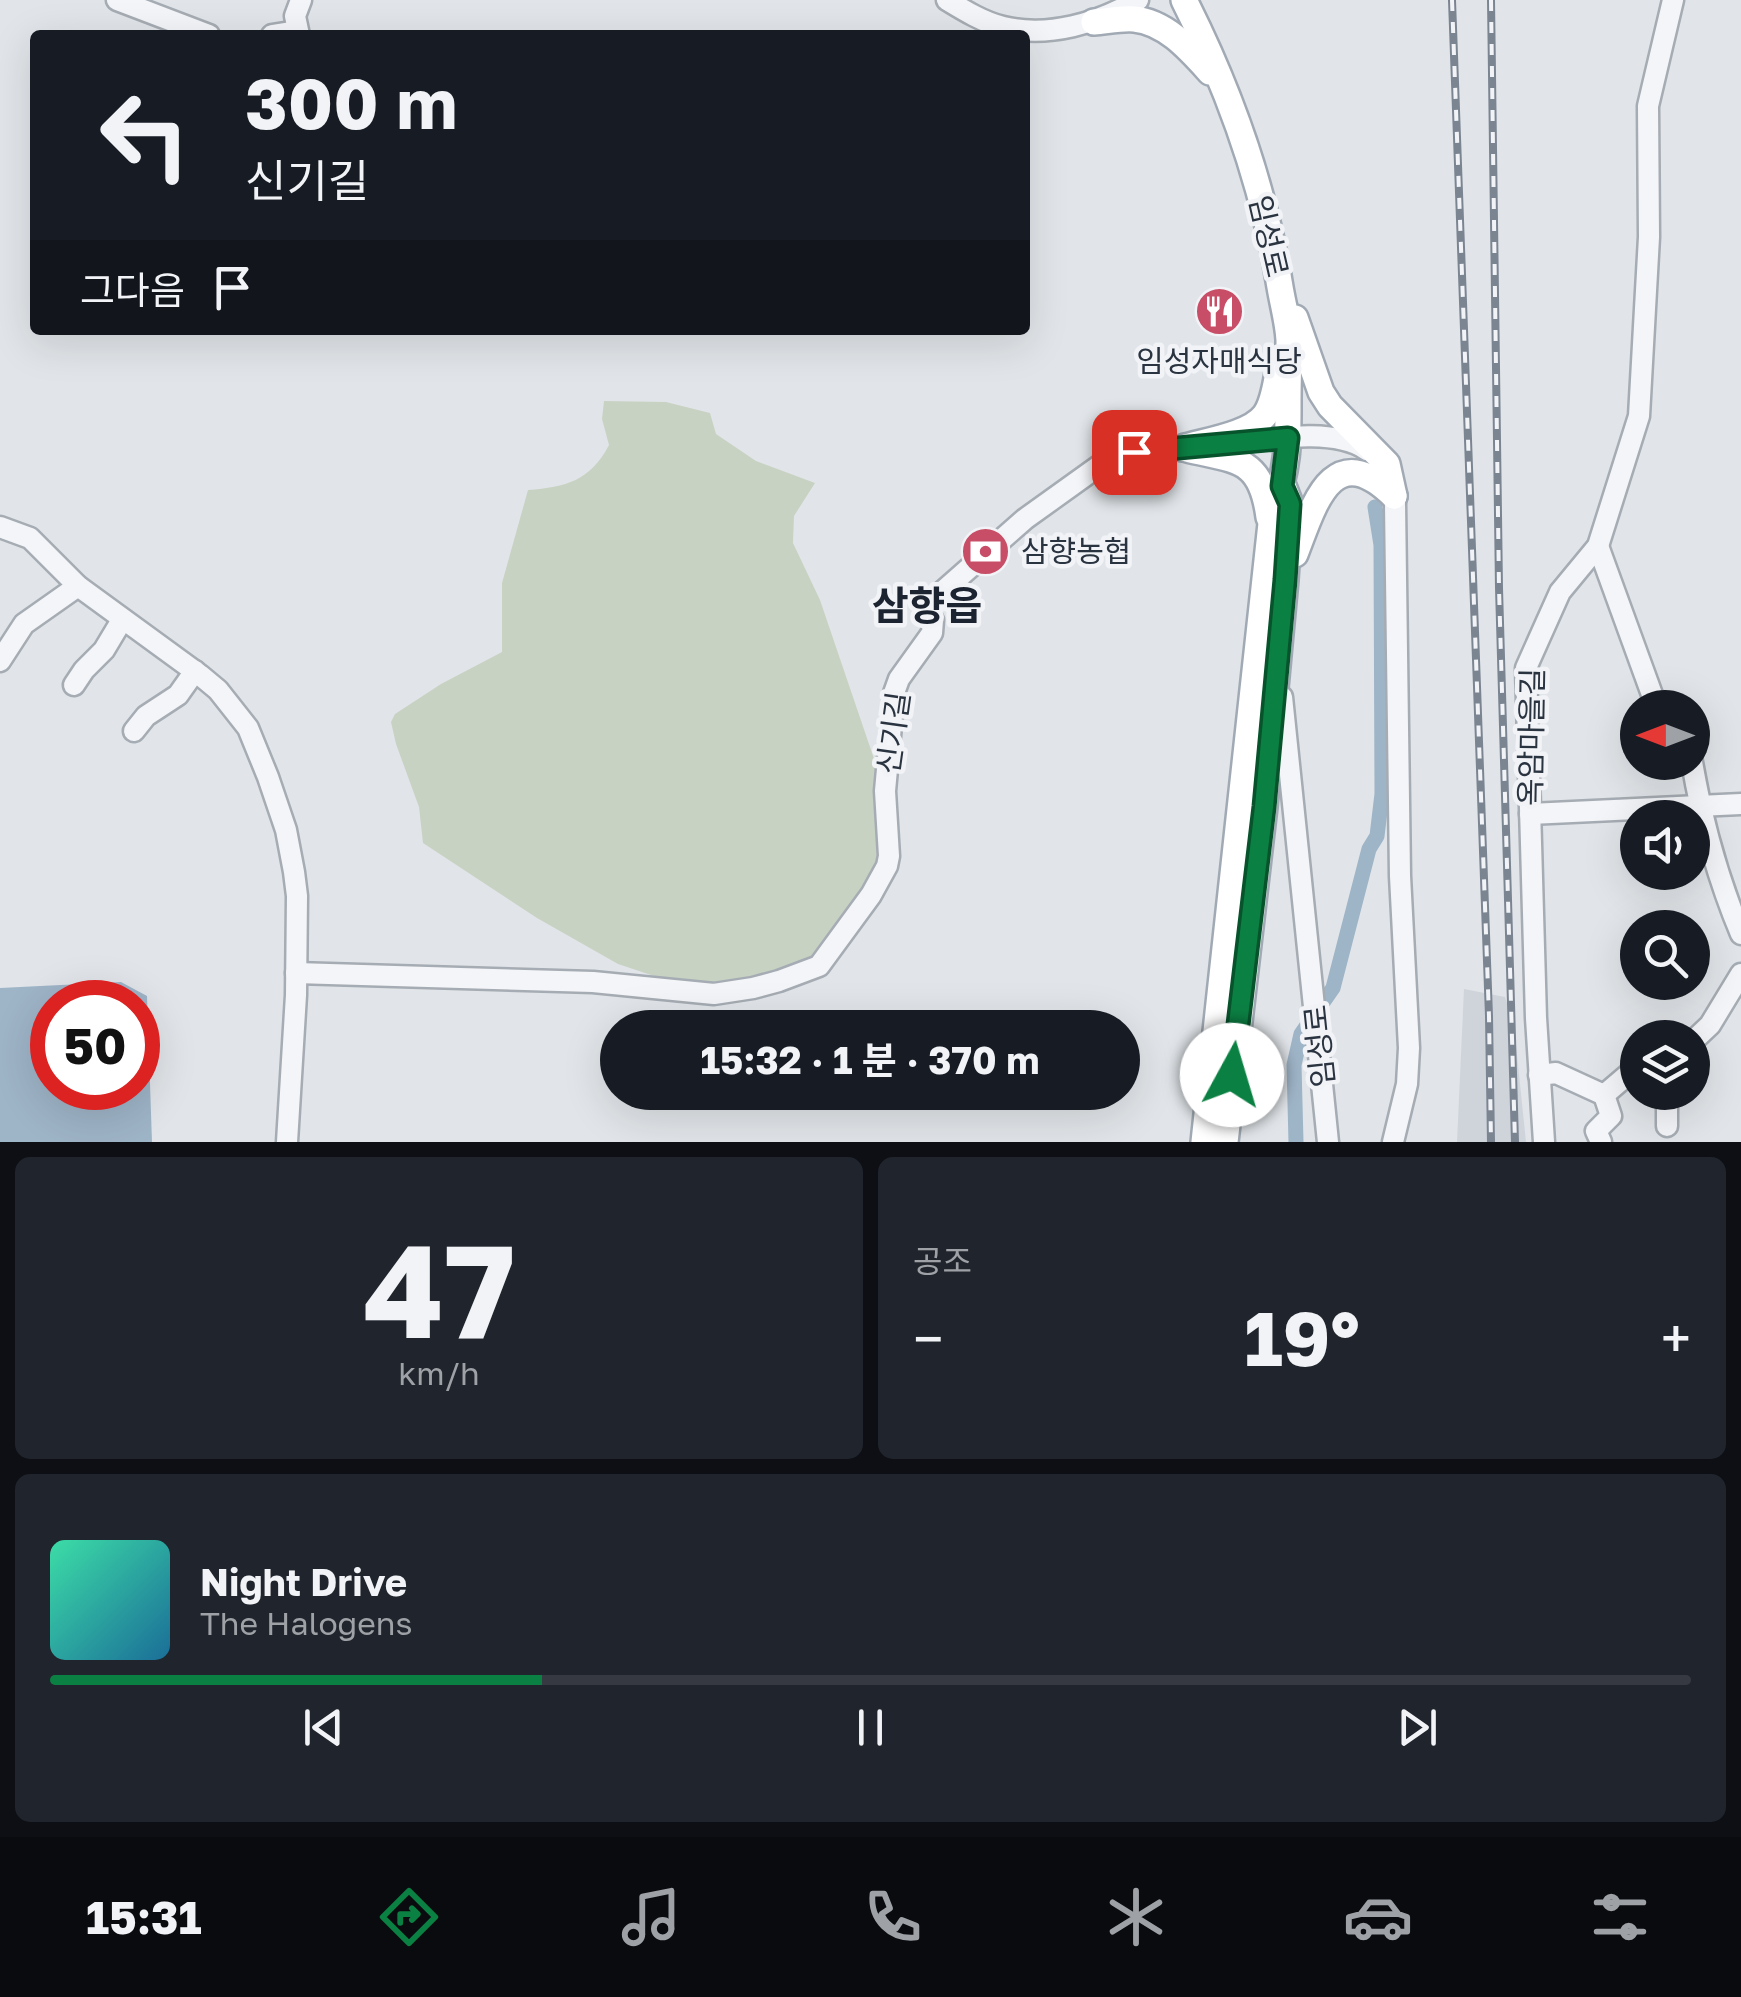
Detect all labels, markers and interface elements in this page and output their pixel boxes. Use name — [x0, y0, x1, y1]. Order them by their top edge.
text: 300 m — [245, 60, 457, 144]
icon: left — [80, 70, 210, 200]
text: 신기길 — [245, 153, 369, 207]
street label: 임성로 — [1242, 192, 1296, 280]
icon: arrive — [205, 260, 260, 315]
text: 그다음 — [80, 267, 185, 312]
restaurant icon: 임성자매식당 — [1193, 286, 1245, 338]
place label: 임성자매식당 — [1136, 343, 1302, 379]
pin — [1092, 410, 1177, 495]
icon: arrive — [1107, 425, 1162, 480]
bank icon: 삼향농협 — [960, 525, 1012, 577]
place label: 삼향농협 — [1021, 533, 1131, 569]
district label: 삼향읍 — [872, 581, 982, 629]
street label: 옥암마을길 — [1512, 668, 1550, 806]
street label: 신기길 — [869, 689, 917, 777]
north arrow — [1620, 690, 1710, 780]
map controls — [1620, 690, 1710, 1110]
button: sound — [1620, 800, 1710, 890]
button: search — [1620, 910, 1710, 1000]
speed limit sign: 50 — [30, 980, 160, 1110]
street label: 임성로 — [1297, 1003, 1341, 1089]
button: layers — [1620, 1020, 1710, 1110]
position arrow — [1180, 1023, 1284, 1127]
text: 15:32 · 1 분 · 370 m — [701, 1037, 1039, 1082]
text: 47 — [363, 1211, 515, 1367]
text: 공조 — [913, 1242, 972, 1280]
text: 19° — [1244, 1292, 1360, 1383]
text: − — [913, 1305, 943, 1371]
text: + — [1661, 1305, 1691, 1371]
text: km/h — [398, 1354, 480, 1392]
text: Night Drive — [200, 1559, 407, 1604]
text: The Halogens — [200, 1604, 412, 1642]
icon: previous — [296, 1700, 351, 1755]
icon: pause — [843, 1700, 898, 1755]
icon: next — [1390, 1700, 1445, 1755]
icon: directions — [374, 1882, 444, 1952]
icon: music — [616, 1882, 686, 1952]
icon: phone — [858, 1882, 928, 1952]
icon: climate — [1101, 1882, 1171, 1952]
icon: car — [1343, 1882, 1413, 1952]
icon: filters — [1585, 1882, 1655, 1952]
text: 15:31 — [86, 1890, 202, 1944]

